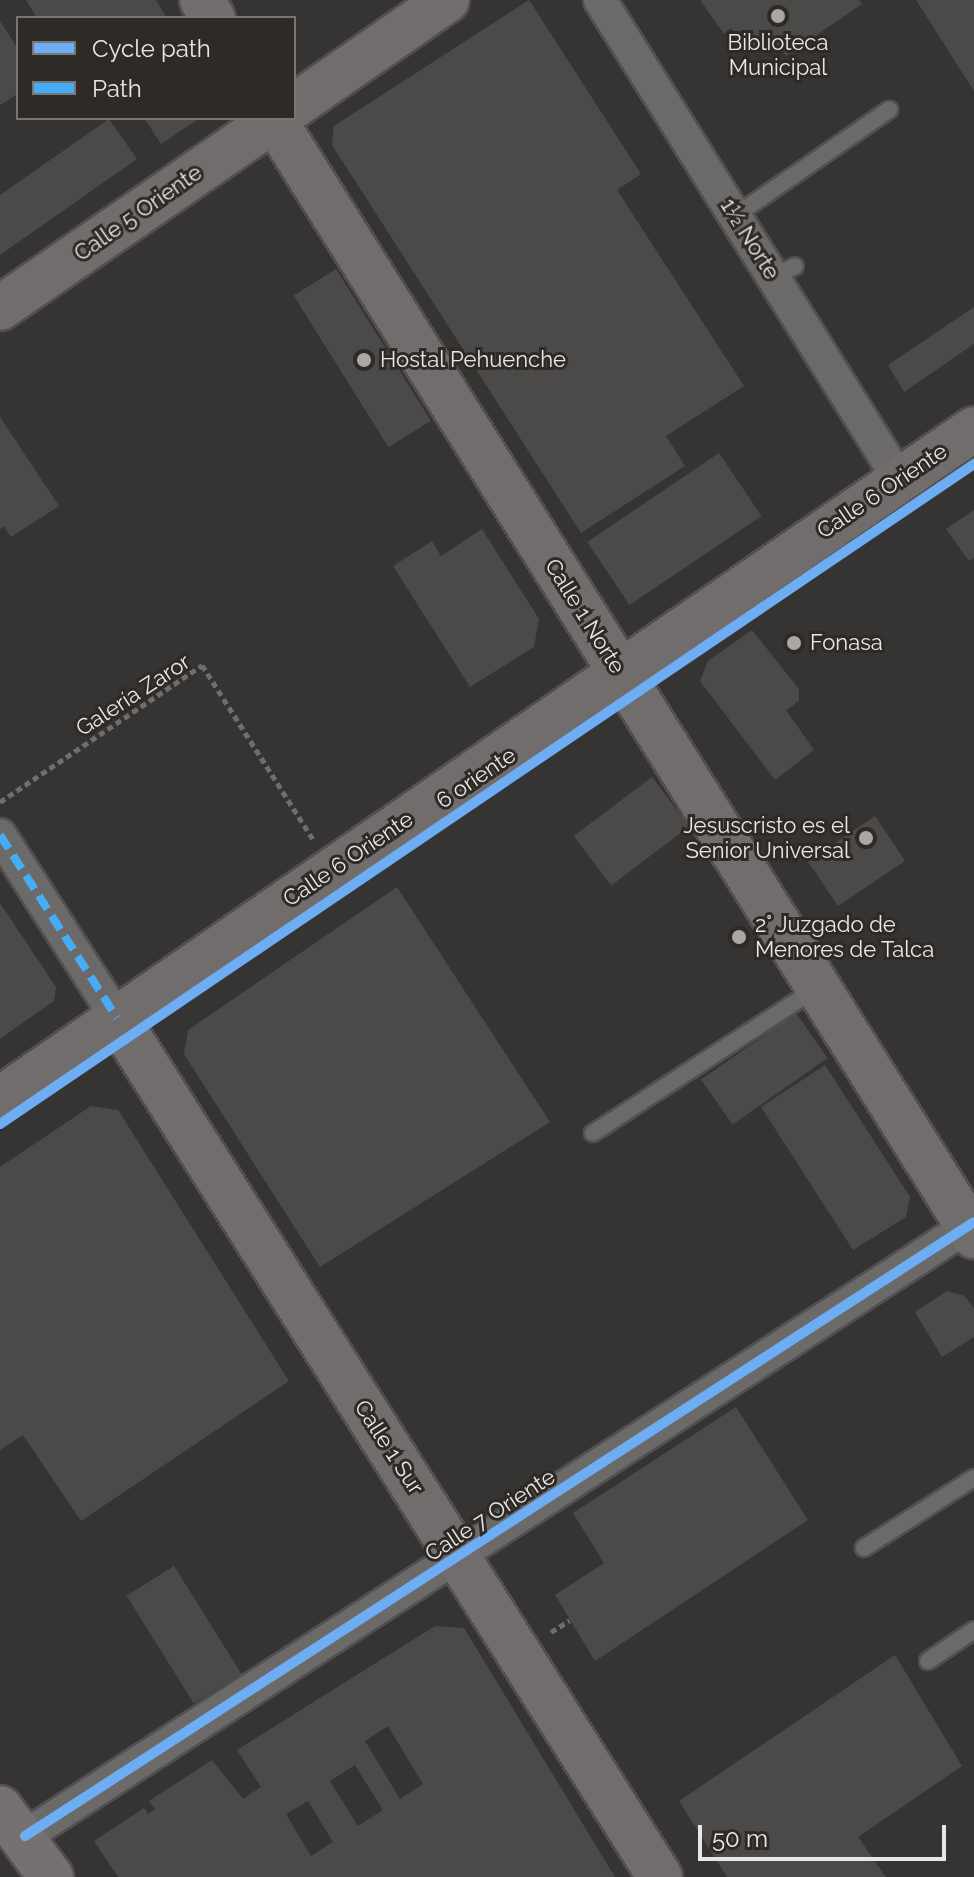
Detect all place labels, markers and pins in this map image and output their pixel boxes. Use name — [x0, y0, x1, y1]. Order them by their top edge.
marker: Biblioteca Municipal — [769, 7, 787, 25]
place label: Biblioteca Municipal — [728, 29, 828, 80]
place label: Hostal Pehuenche — [380, 347, 567, 373]
marker: Hostal Pehuenche — [355, 351, 373, 369]
place label: Fonasa — [810, 630, 883, 656]
marker: Fonasa — [785, 634, 803, 652]
place label: Jesuscristo es el Senior Universal — [683, 812, 850, 864]
marker: Jesuscristo es el Senior Universal — [857, 829, 875, 847]
place label: 2° Juzgado de Menores de Talca — [755, 911, 935, 962]
marker: 2° Juzgado de Menores de Talca — [730, 928, 748, 946]

